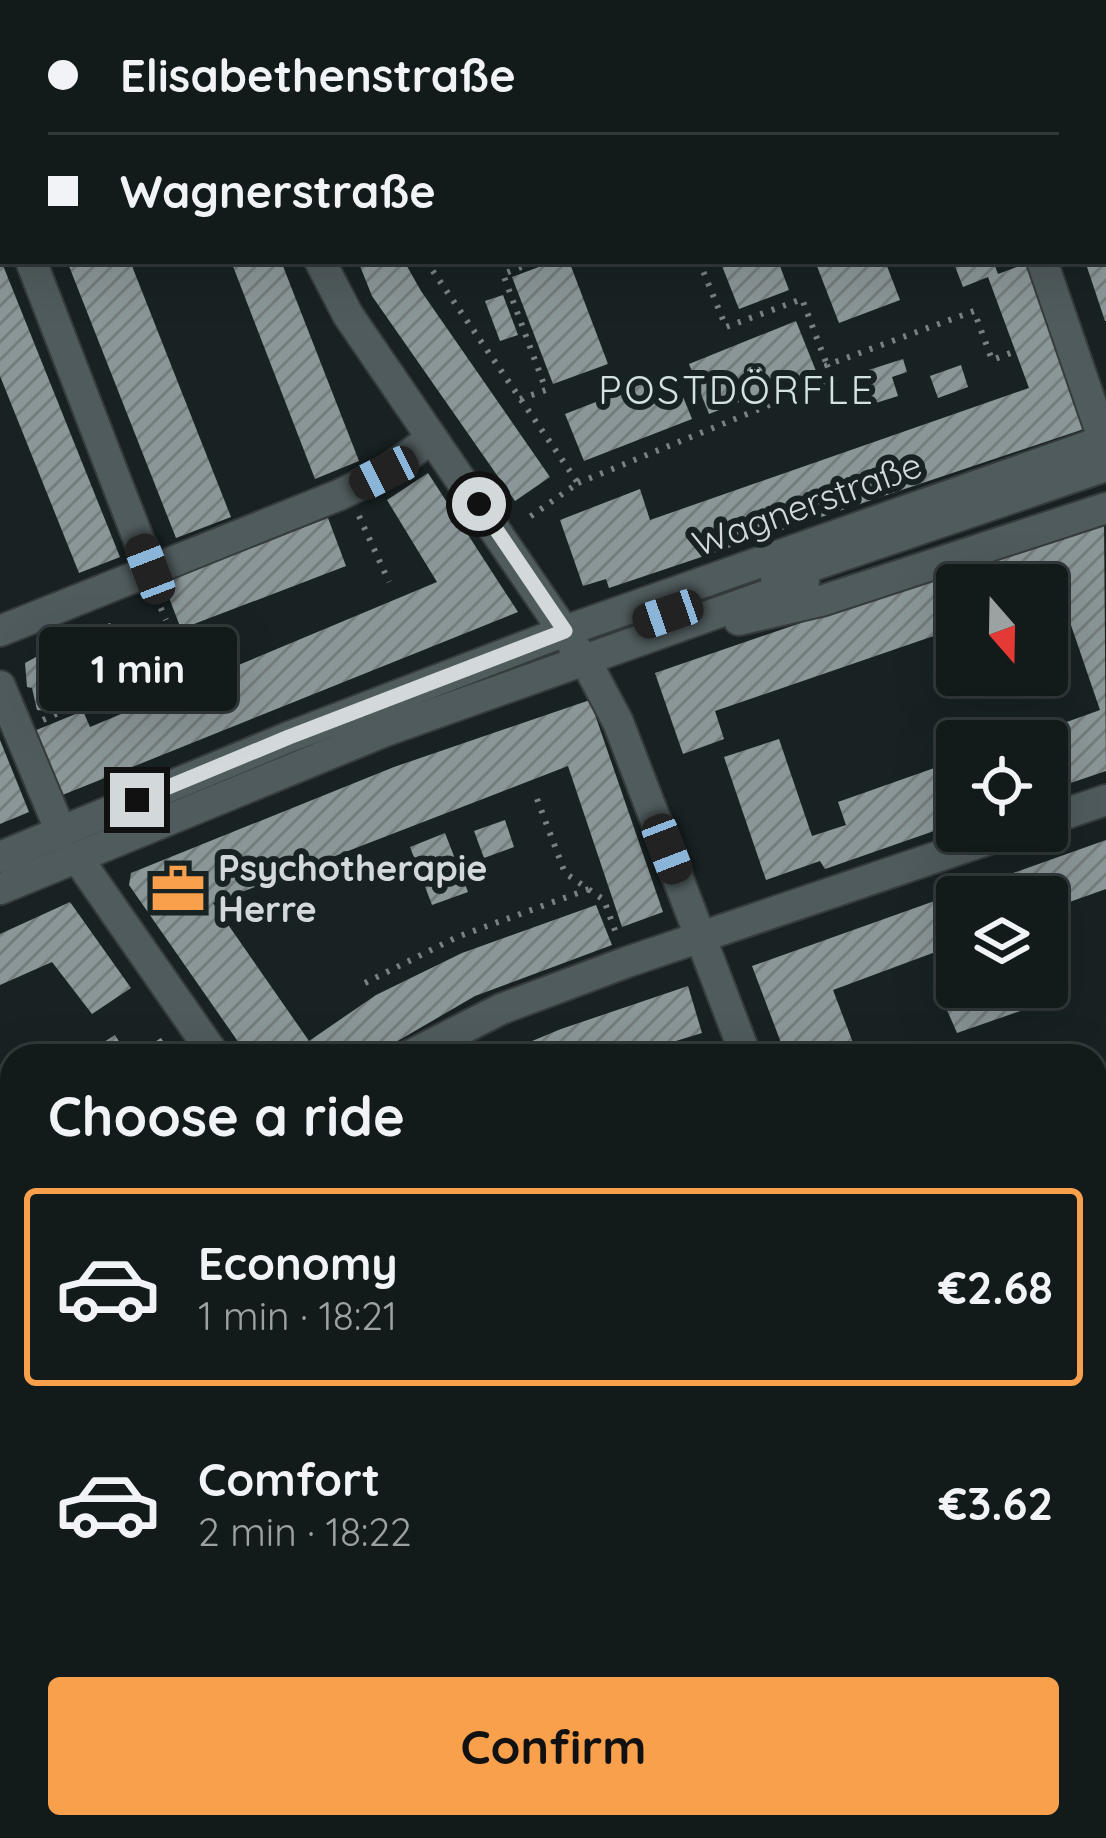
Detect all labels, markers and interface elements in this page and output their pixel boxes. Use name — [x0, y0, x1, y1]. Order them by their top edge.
text: Elisabethenstraße — [120, 47, 516, 103]
text: Wagnerstraße — [120, 163, 436, 219]
district label: POSTDÖRFLE — [598, 365, 876, 414]
car — [344, 441, 424, 505]
street label: Wagnerstraße — [686, 441, 927, 566]
route start — [452, 477, 506, 531]
car — [120, 529, 180, 609]
north arrow — [936, 564, 1068, 696]
map controls — [936, 564, 1068, 1008]
car — [628, 585, 708, 643]
callout: 1 min — [38, 626, 236, 710]
text: 1 min — [91, 644, 185, 693]
button: locate — [936, 720, 1068, 852]
route end — [110, 773, 164, 827]
car — [637, 809, 697, 889]
place label: Psychotherapie Herre — [218, 845, 488, 931]
office icon: Psychotherapie Herre — [149, 860, 207, 918]
button: layers — [936, 876, 1068, 1008]
text: Choose a ride — [48, 1082, 405, 1150]
icon: car — [54, 1233, 162, 1341]
text: Economy — [198, 1235, 398, 1291]
text: €2.68 — [938, 1259, 1053, 1315]
text: 1 min · 18:21 — [198, 1291, 397, 1340]
icon: car — [54, 1449, 162, 1557]
text: Comfort — [198, 1451, 380, 1507]
text: €3.62 — [939, 1475, 1053, 1531]
text: 2 min · 18:22 — [198, 1507, 412, 1556]
button: Confirm — [48, 1677, 1059, 1815]

